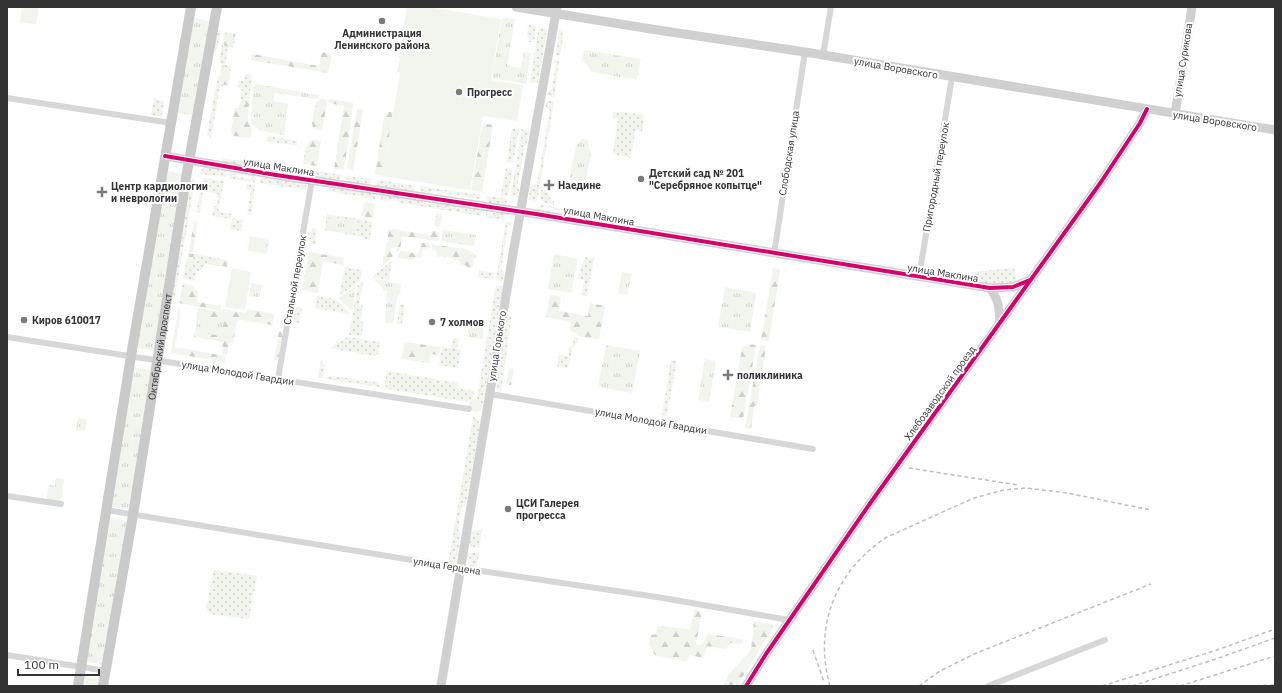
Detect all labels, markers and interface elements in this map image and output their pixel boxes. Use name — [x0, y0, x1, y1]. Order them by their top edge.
marker: Администрация Ленинского района — [377, 16, 387, 26]
street label: улица Сурикова — [1171, 21, 1195, 98]
place label: Администрация Ленинского района — [334, 27, 430, 52]
street label: улица Воровского — [853, 54, 939, 82]
place label: Прогресс — [467, 86, 512, 99]
marker: Прогресс — [454, 87, 464, 97]
street label: улица Воровского — [1172, 108, 1258, 134]
street label: Слободская улица — [776, 109, 802, 196]
street label: Пригородный переулок — [920, 121, 952, 233]
street label: улица Маклина — [243, 155, 316, 179]
place label: Детский сад № 201 "Серебряное копытце" — [649, 167, 762, 192]
marker: Детский сад № 201 "Серебряное копытце" — [636, 174, 646, 184]
marker: Наедине — [543, 179, 555, 191]
place label: Наедине — [558, 179, 601, 192]
place label: Центр кардиологии и неврологии — [111, 180, 208, 205]
marker: Центр кардиологии и неврологии — [96, 186, 108, 198]
street label: улица Маклина — [563, 203, 636, 229]
street label: Стальной переулок — [281, 234, 309, 326]
street label: улица Маклина — [907, 261, 980, 285]
street label: Октябрьский проспект — [145, 292, 174, 401]
street label: улица Горького — [485, 309, 509, 382]
place label: Киров 610017 — [32, 314, 101, 327]
marker: Киров 610017 — [19, 315, 29, 325]
place label: 7 холмов — [440, 316, 484, 329]
marker: 7 холмов — [427, 317, 437, 327]
street label: Хлебозаводской проезд — [901, 343, 979, 443]
street label: улица Молодой Гвардии — [181, 358, 295, 388]
marker: поликлиника — [722, 369, 734, 381]
place label: поликлиника — [737, 369, 803, 382]
street label: улица Молодой Гвардии — [594, 405, 708, 437]
place label: ЦСИ Галерея прогресса — [516, 497, 579, 522]
marker: ЦСИ Галерея прогресса — [503, 504, 513, 514]
street label: улица Герцена — [412, 554, 482, 578]
scale bar — [18, 651, 99, 677]
text: 100 m — [24, 657, 59, 672]

